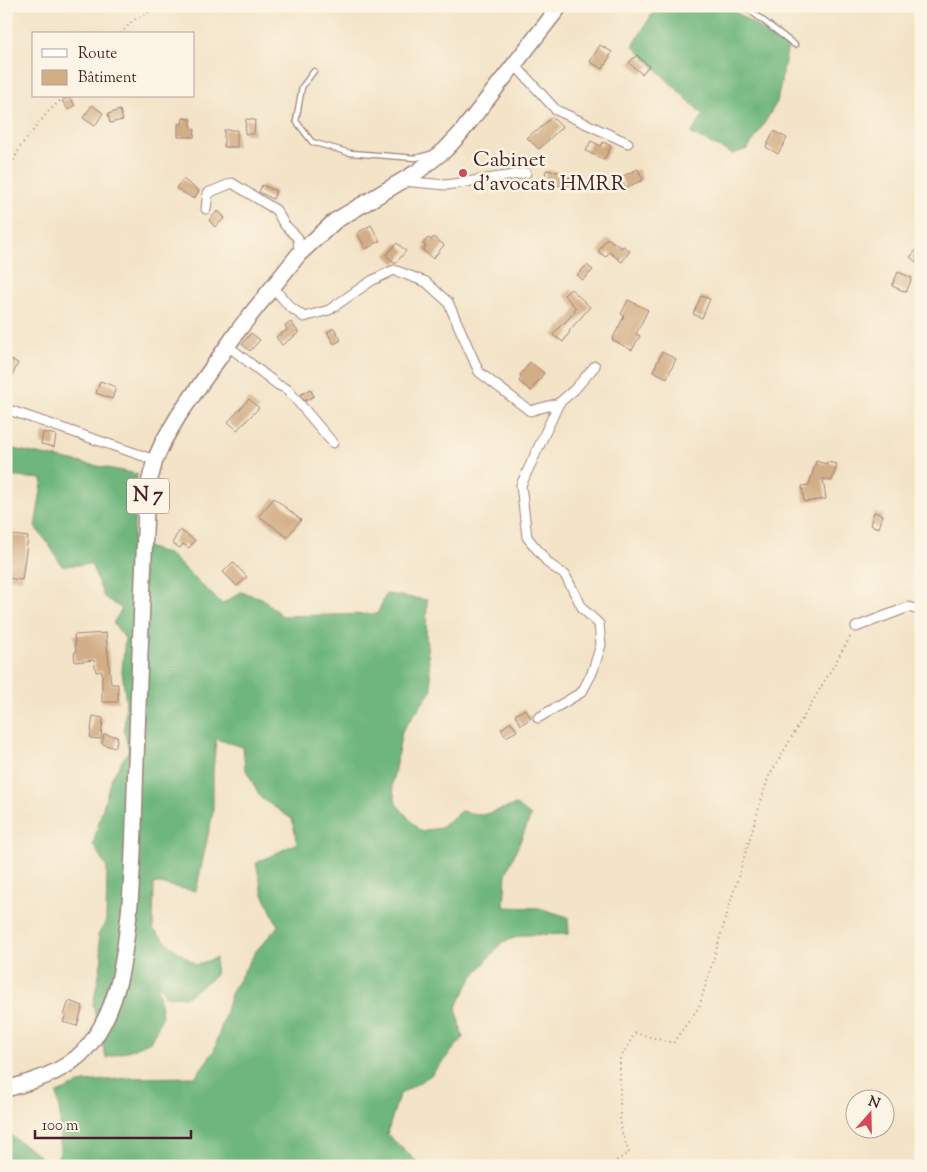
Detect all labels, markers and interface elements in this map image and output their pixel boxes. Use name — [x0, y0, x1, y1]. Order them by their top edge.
legend — [32, 32, 195, 98]
text: Route — [78, 44, 117, 65]
text: Bâtiment — [78, 68, 137, 89]
place label: Cabinet d'avocats HMRR — [473, 146, 626, 200]
marker: Cabinet d'avocats HMRR — [457, 167, 469, 179]
road number: N 7 — [127, 478, 169, 514]
north arrow — [844, 1090, 894, 1140]
text: N — [865, 1092, 882, 1115]
scale bar — [35, 1107, 191, 1139]
text: 100 m — [42, 1116, 79, 1137]

